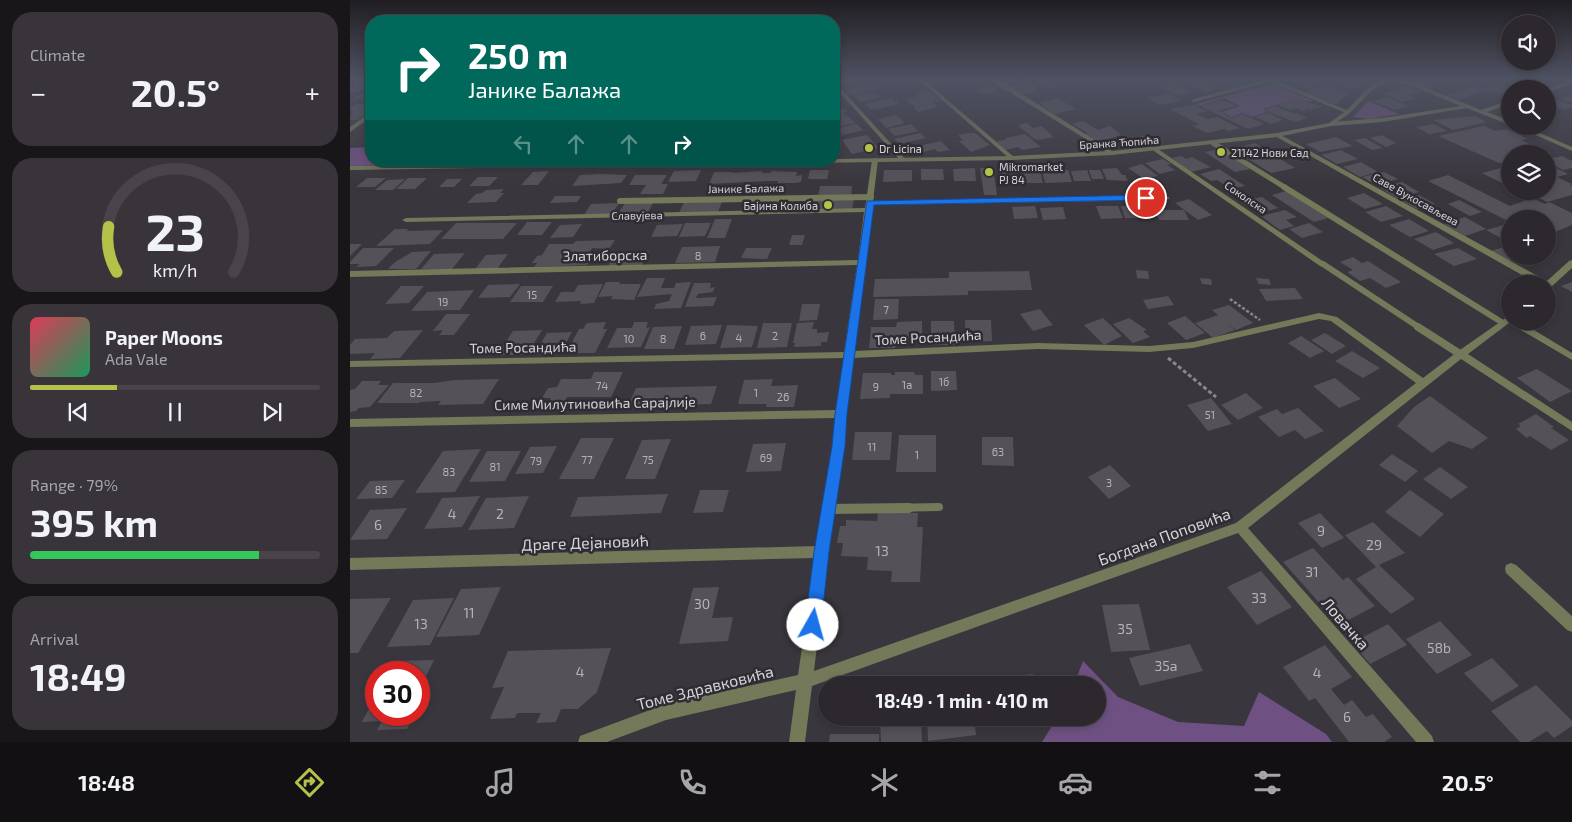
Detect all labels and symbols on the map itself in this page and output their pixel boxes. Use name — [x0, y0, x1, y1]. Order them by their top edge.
street label: Бранка Ћопића — [1079, 133, 1159, 151]
marker: Dr Licina — [863, 142, 875, 154]
place label: Dr Licina — [879, 142, 922, 155]
marker: 21142 Нови Сад — [1215, 146, 1227, 158]
place label: 21142 Нови Сад — [1231, 146, 1309, 159]
place label: Mikromarket PJ 84 — [999, 160, 1063, 186]
marker: Mikromarket PJ 84 — [983, 166, 995, 178]
street label: Саве Вукосављева — [1370, 170, 1461, 229]
pin — [1125, 177, 1167, 219]
street label: Соколска — [1222, 178, 1270, 216]
street label: Јанике Балажа — [708, 181, 784, 195]
place label: Бајина Колиба — [743, 199, 818, 213]
marker: Бајина Колиба — [822, 199, 834, 211]
street label: Славујева — [611, 208, 663, 223]
street label: Златиборска — [563, 246, 647, 264]
house number: 8 — [695, 249, 701, 262]
house number: 15 — [527, 288, 537, 301]
house number: 19 — [438, 295, 448, 308]
house number: 7 — [883, 303, 889, 316]
street label: Томе Росандића — [874, 326, 982, 348]
house number: 6 — [700, 329, 706, 342]
house number: 2 — [772, 329, 778, 342]
house number: 4 — [736, 331, 743, 344]
house number: 10 — [623, 332, 635, 345]
house number: 8 — [660, 332, 666, 345]
street label: Томе Росандића — [469, 338, 577, 356]
house number: 1б — [939, 375, 949, 388]
house number: 1a — [902, 378, 912, 391]
house number: 74 — [596, 379, 608, 392]
house number: 9 — [873, 380, 879, 393]
house number: 82 — [410, 386, 422, 399]
house number: 1 — [754, 386, 758, 399]
house number: 26 — [777, 390, 789, 403]
street label: Симе Милутиновића Сарајлије — [494, 393, 696, 413]
house number: 51 — [1205, 408, 1215, 421]
house number: 11 — [868, 440, 876, 453]
house number: 63 — [992, 445, 1004, 458]
house number: 1 — [915, 448, 919, 461]
house number: 69 — [760, 451, 772, 464]
house number: 77 — [581, 453, 593, 466]
house number: 75 — [642, 453, 654, 466]
house number: 79 — [530, 454, 542, 467]
house number: 81 — [489, 460, 501, 473]
house number: 83 — [443, 465, 455, 478]
house number: 3 — [1106, 476, 1112, 489]
house number: 85 — [375, 483, 387, 496]
street label: Богдана Поповића — [1095, 503, 1233, 569]
house number: 4 — [448, 505, 456, 522]
house number: 2 — [496, 505, 504, 522]
house number: 6 — [374, 516, 382, 533]
house number: 9 — [1317, 522, 1325, 539]
street label: Драге Дејановић — [521, 530, 649, 555]
house number: 29 — [1366, 536, 1382, 553]
house number: 13 — [875, 542, 889, 559]
house number: 31 — [1305, 563, 1319, 580]
house number: 33 — [1251, 589, 1267, 606]
street label: Ловачка — [1318, 593, 1374, 653]
house number: 30 — [694, 595, 710, 612]
position arrow — [786, 598, 838, 650]
house number: 11 — [463, 604, 475, 621]
house number: 13 — [414, 615, 428, 632]
house number: 35 — [1117, 620, 1133, 637]
house number: 58b — [1427, 639, 1451, 656]
house number: 35a — [1155, 657, 1177, 674]
speed limit sign: 30 — [365, 661, 430, 726]
street label: Томе Здравковића — [635, 661, 775, 713]
house number: 4 — [576, 663, 584, 680]
house number: 4 — [1313, 664, 1321, 681]
house number: 6 — [1343, 708, 1351, 725]

